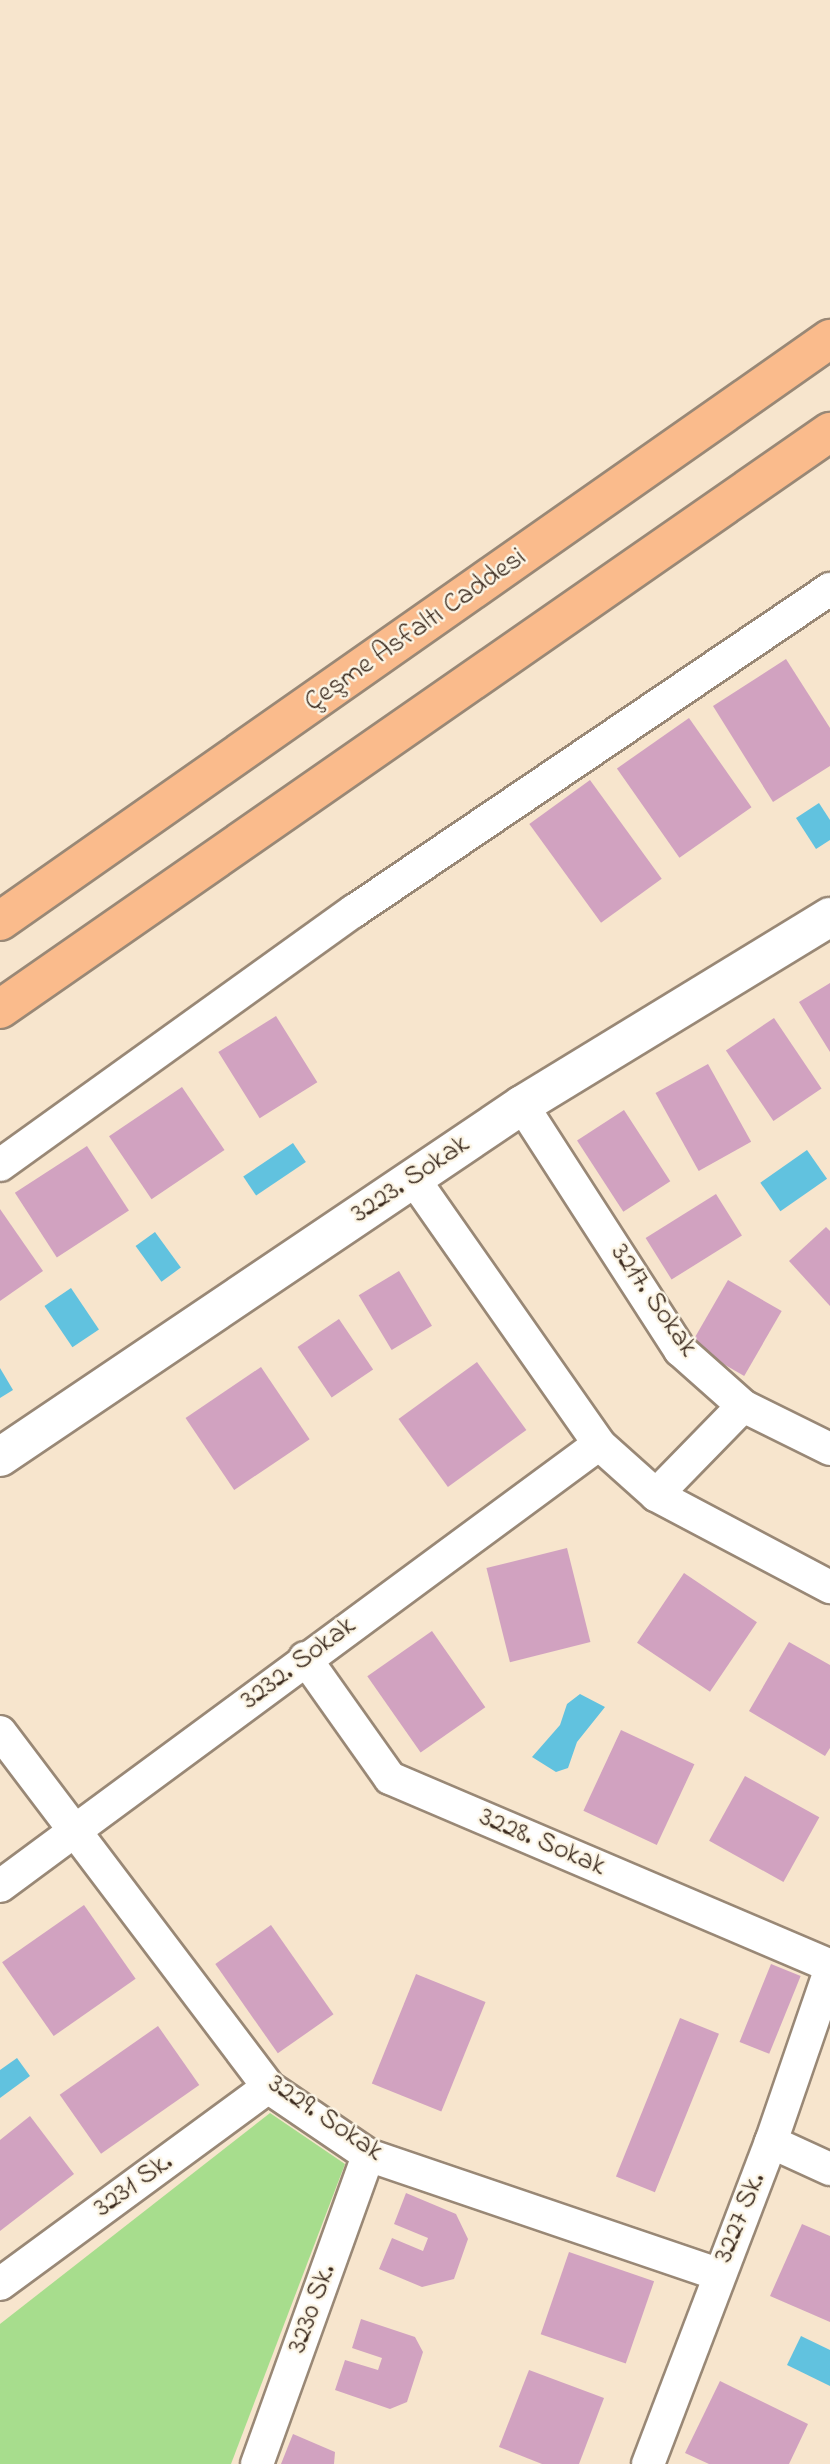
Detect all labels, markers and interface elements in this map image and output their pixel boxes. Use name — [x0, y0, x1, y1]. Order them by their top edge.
street label: Çeşme Asfaltı Caddesi — [299, 542, 533, 720]
street label: 3223. Sokak — [346, 1128, 476, 1232]
street label: 3217. Sokak — [602, 1238, 704, 1364]
street label: 3232. Sokak — [235, 1610, 363, 1718]
street label: 3228. Sokak — [474, 1801, 610, 1885]
street label: 3229. Sokak — [261, 2068, 389, 2170]
street label: 3231 Sk. — [88, 2146, 180, 2226]
street label: 3227 Sk. — [708, 2168, 774, 2268]
street label: 3230 Sk. — [281, 2260, 345, 2358]

